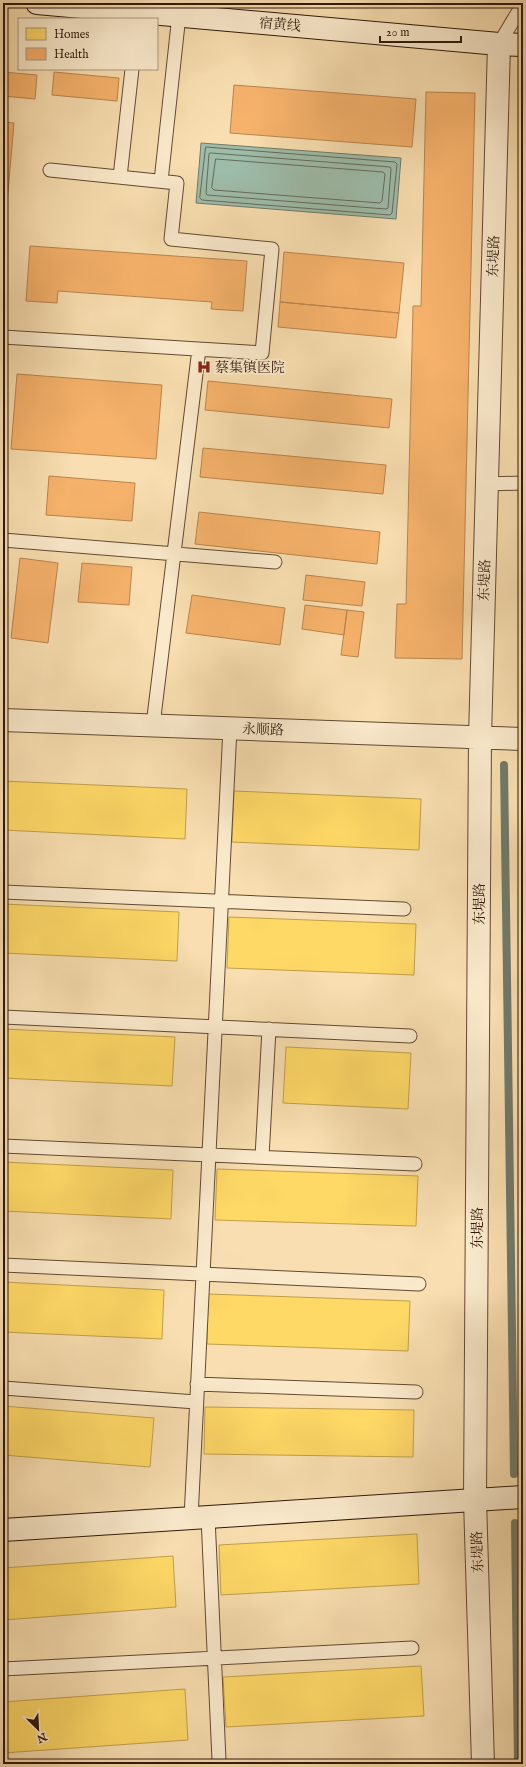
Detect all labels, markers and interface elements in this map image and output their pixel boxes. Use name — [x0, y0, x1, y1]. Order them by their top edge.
street label: 宿黄线 — [258, 14, 302, 36]
legend — [18, 18, 158, 70]
scale bar — [380, 18, 461, 44]
text: 20 m — [386, 25, 409, 40]
text: Homes — [54, 27, 90, 42]
text: Health — [54, 47, 89, 62]
street label: 东堤路 — [484, 235, 504, 277]
hospital icon: 蔡集镇医院 — [196, 359, 212, 375]
place label: 蔡集镇医院 — [215, 359, 285, 377]
street label: 东堤路 — [475, 559, 495, 601]
street label: 永顺路 — [242, 720, 284, 740]
street label: 东堤路 — [471, 883, 489, 925]
street label: 东堤路 — [469, 1207, 487, 1249]
street label: 东堤路 — [468, 1531, 488, 1573]
north arrow — [18, 1709, 58, 1749]
text: N — [34, 1728, 50, 1746]

